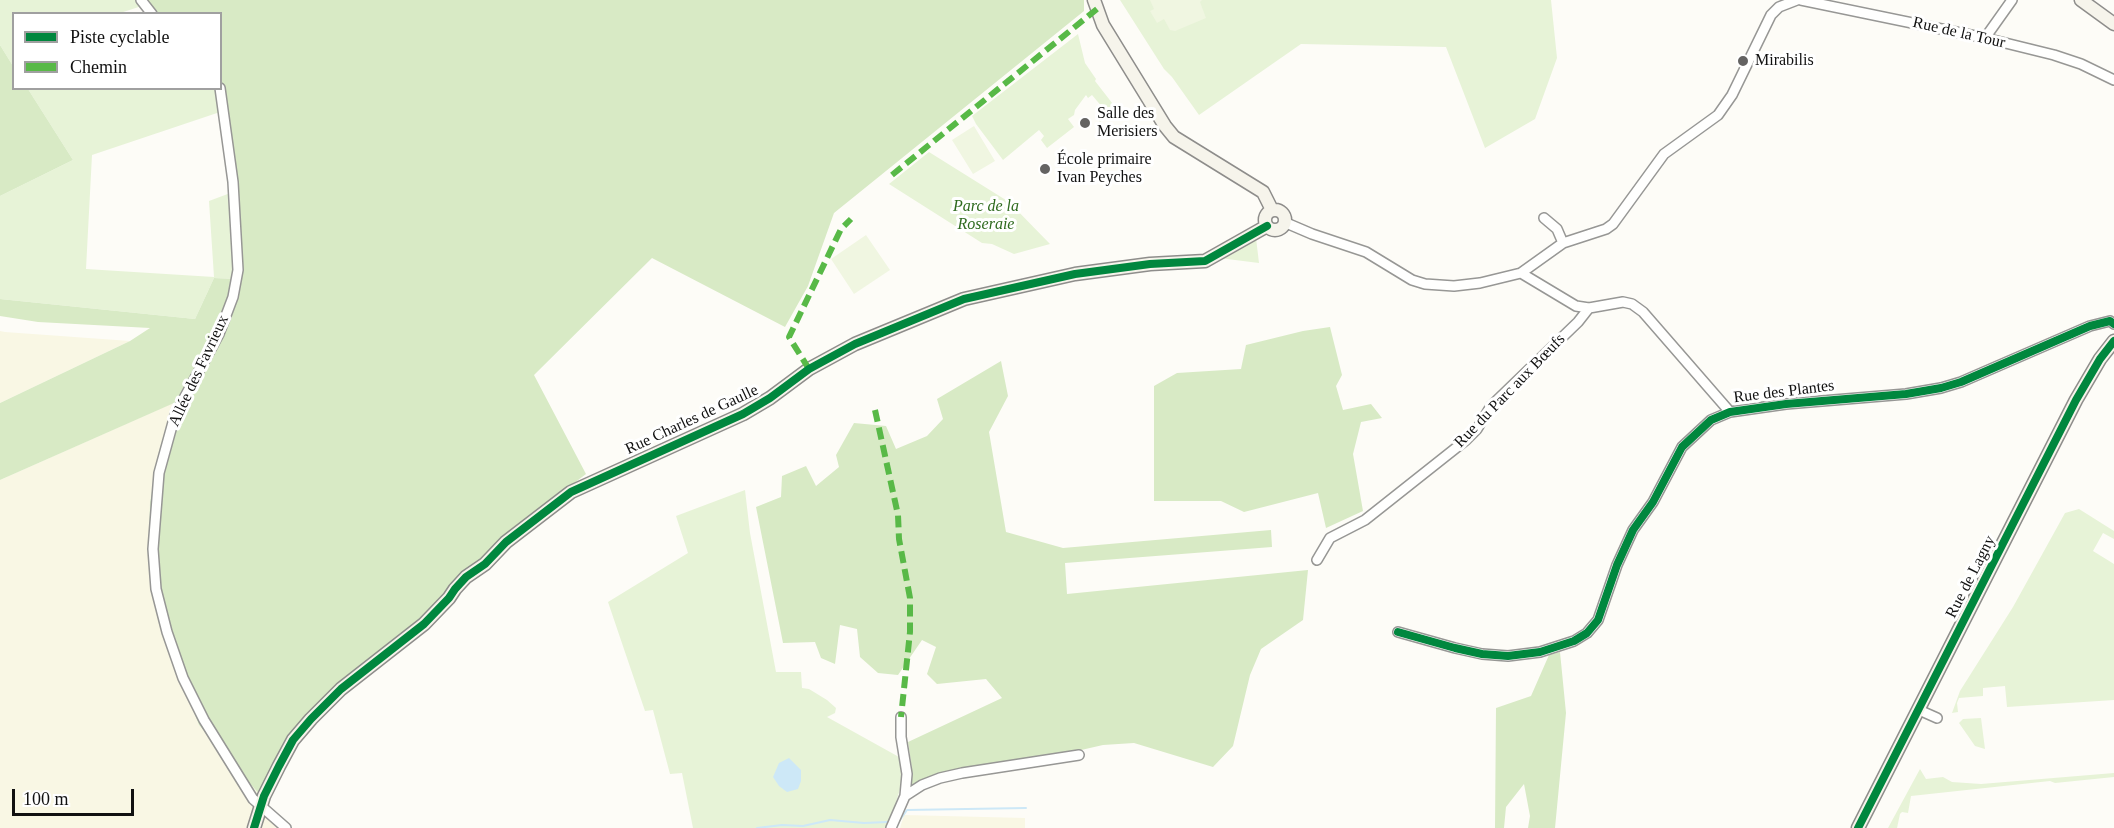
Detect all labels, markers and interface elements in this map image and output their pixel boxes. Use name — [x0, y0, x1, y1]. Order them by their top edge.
legend — [12, 12, 222, 90]
street label: Rue de la Tour — [1911, 13, 2007, 53]
text: Piste cyclable — [70, 27, 169, 47]
place label: Mirabilis — [1755, 51, 1814, 71]
marker: Mirabilis — [1736, 54, 1750, 68]
text: Chemin — [70, 57, 127, 77]
place label: Salle des Merisiers — [1097, 104, 1157, 142]
marker: Salle des Merisiers — [1078, 116, 1092, 130]
place label: École primaire Ivan Peyches — [1057, 150, 1152, 188]
marker: École primaire Ivan Peyches — [1038, 162, 1052, 176]
park label: Parc de la Roseraie — [953, 197, 1019, 235]
street label: Allée des Favrieux — [165, 312, 233, 430]
street label: Rue du Parc aux Bœufs — [1451, 330, 1569, 452]
street label: Rue des Plantes — [1733, 376, 1835, 408]
street label: Rue Charles de Gaulle — [623, 381, 761, 459]
street label: Rue de Lagny — [1942, 533, 2000, 621]
scale bar — [15, 777, 136, 815]
text: 100 m — [23, 789, 69, 809]

